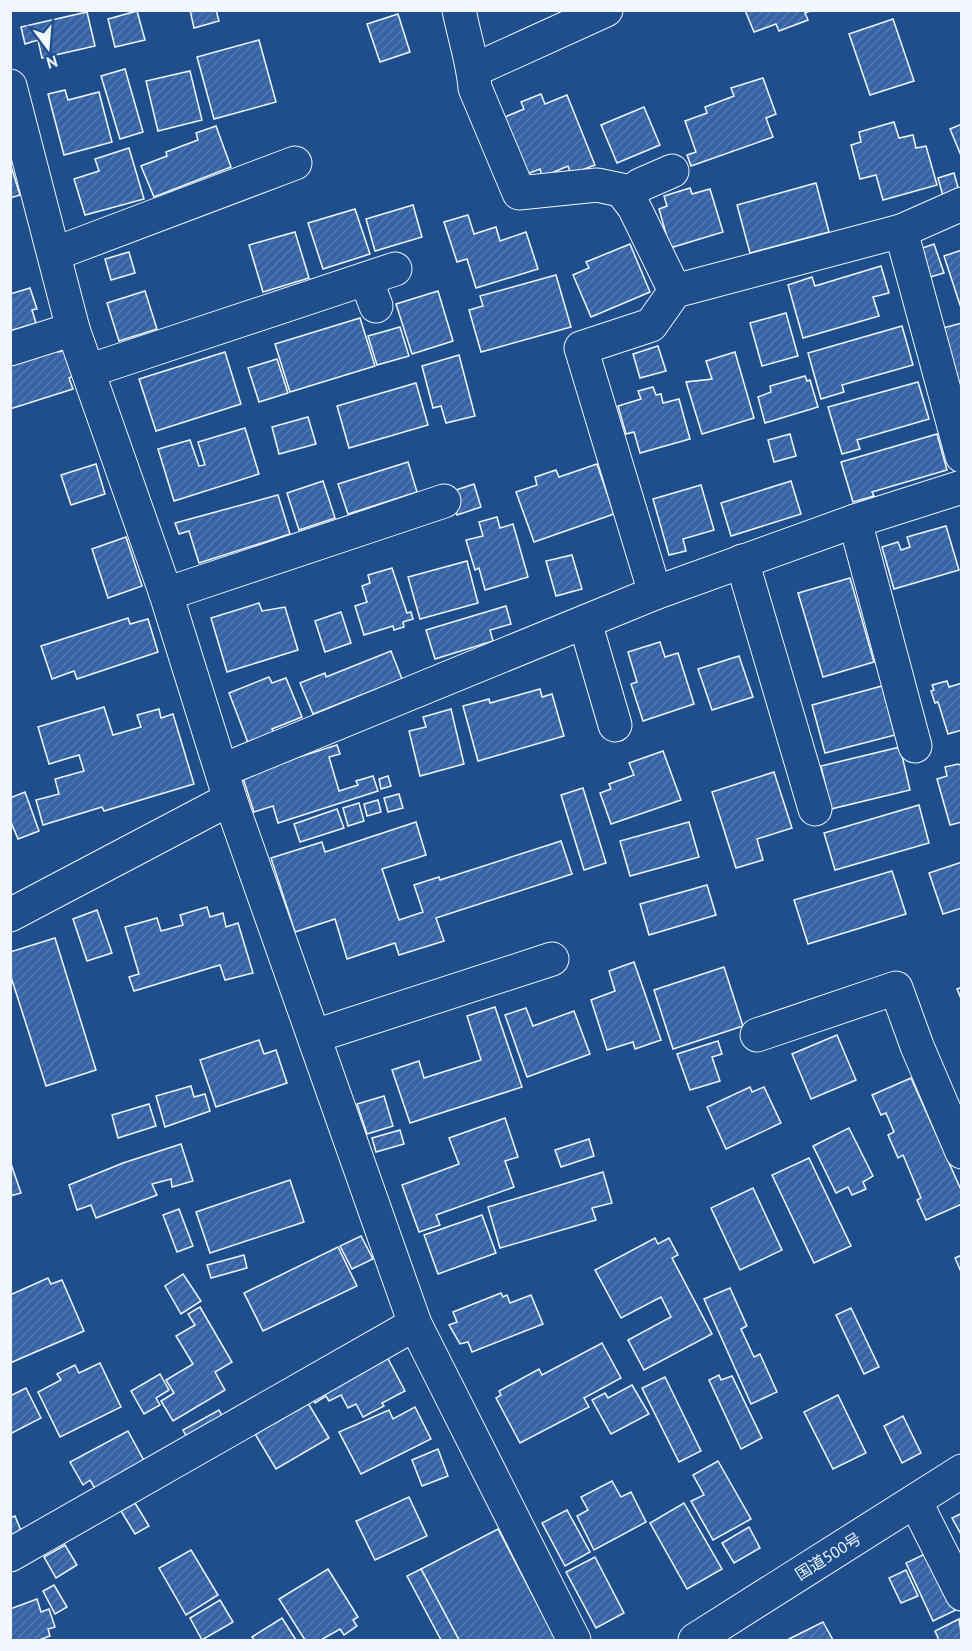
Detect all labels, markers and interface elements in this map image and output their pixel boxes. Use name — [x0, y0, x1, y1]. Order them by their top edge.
north arrow — [18, 18, 78, 78]
text: N — [44, 51, 60, 73]
street label: 国道500号 — [791, 1528, 865, 1584]

